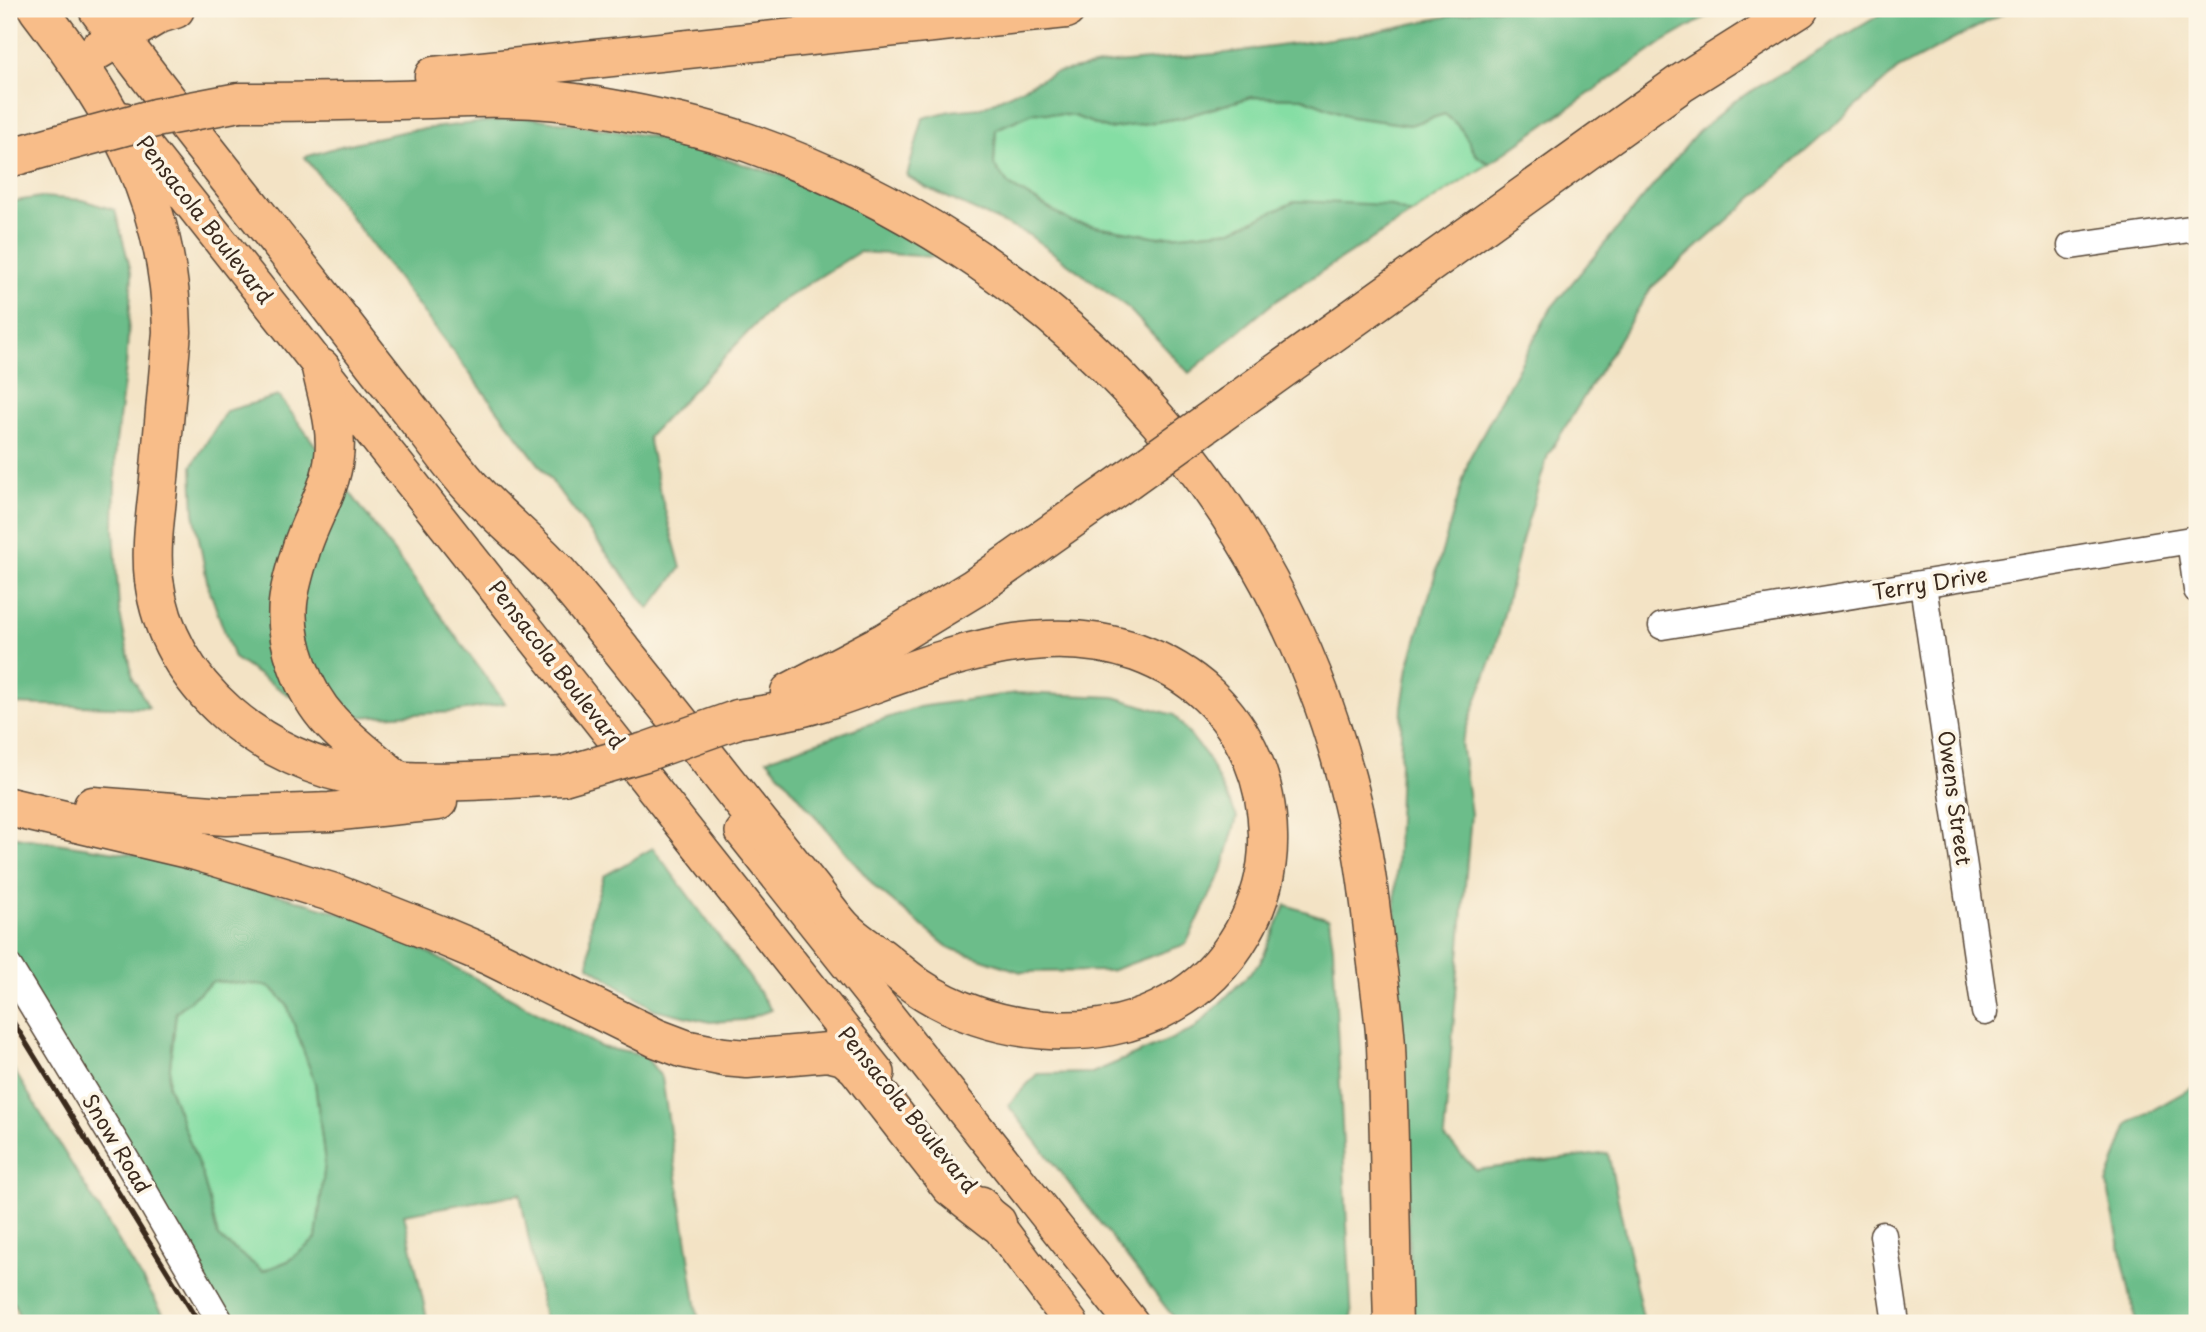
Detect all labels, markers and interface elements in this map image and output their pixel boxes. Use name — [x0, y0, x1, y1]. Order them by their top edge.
street label: Pensacola Boulevard — [129, 128, 282, 310]
street label: Terry Drive — [1870, 557, 1989, 607]
street label: Pensacola Boulevard — [481, 573, 634, 755]
street label: Owens Street — [1931, 728, 1981, 867]
street label: Pensacola Boulevard — [831, 1018, 986, 1199]
street label: Snow Road — [75, 1087, 160, 1199]

